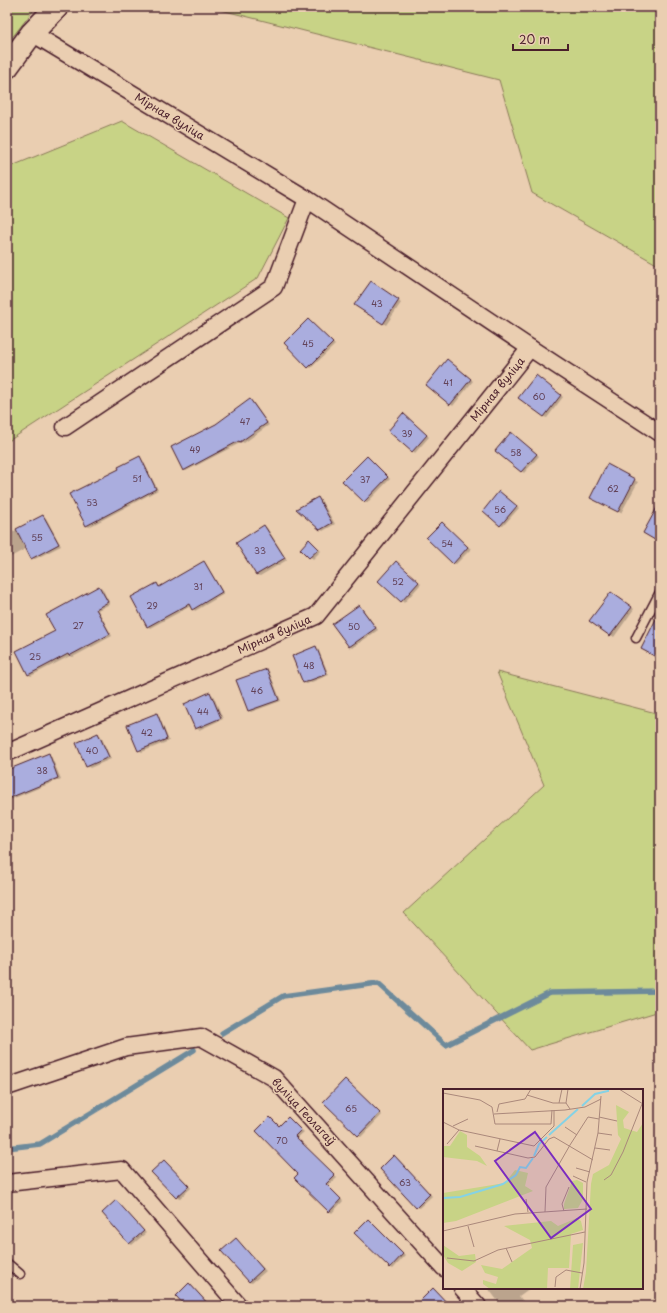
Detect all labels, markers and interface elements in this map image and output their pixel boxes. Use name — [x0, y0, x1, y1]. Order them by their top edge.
scale bar — [513, 26, 568, 52]
text: 20 m — [519, 30, 550, 48]
street label: Мірная вуліца — [132, 88, 208, 144]
house number: 43 — [371, 296, 383, 310]
house number: 45 — [302, 336, 314, 350]
street label: Мірная вуліца — [466, 353, 529, 425]
house number: 41 — [443, 375, 453, 389]
house number: 60 — [533, 389, 546, 403]
house number: 47 — [240, 414, 250, 428]
house number: 39 — [401, 426, 413, 440]
house number: 49 — [189, 442, 201, 456]
house number: 58 — [510, 445, 522, 459]
house number: 51 — [132, 471, 142, 485]
house number: 37 — [360, 472, 370, 486]
house number: 62 — [607, 481, 619, 495]
house number: 53 — [86, 495, 98, 509]
house number: 56 — [494, 502, 506, 516]
house number: 55 — [31, 530, 43, 544]
house number: 54 — [441, 536, 453, 550]
house number: 33 — [254, 543, 266, 557]
house number: 52 — [392, 574, 404, 588]
house number: 31 — [193, 579, 203, 593]
house number: 29 — [146, 598, 158, 612]
street label: Мірная вуліца — [234, 610, 314, 658]
house number: 27 — [72, 618, 84, 632]
house number: 50 — [348, 619, 361, 633]
house number: 25 — [29, 649, 41, 663]
house number: 48 — [303, 658, 315, 672]
house number: 46 — [251, 683, 263, 697]
house number: 44 — [197, 704, 209, 718]
house number: 42 — [141, 725, 153, 739]
house number: 40 — [86, 743, 99, 757]
house number: 38 — [36, 763, 48, 777]
street label: вуліца Геолагаў — [268, 1073, 340, 1149]
inset map — [443, 1089, 643, 1289]
house number: 65 — [345, 1101, 357, 1115]
house number: 70 — [276, 1133, 288, 1147]
house number: 63 — [399, 1175, 411, 1189]

